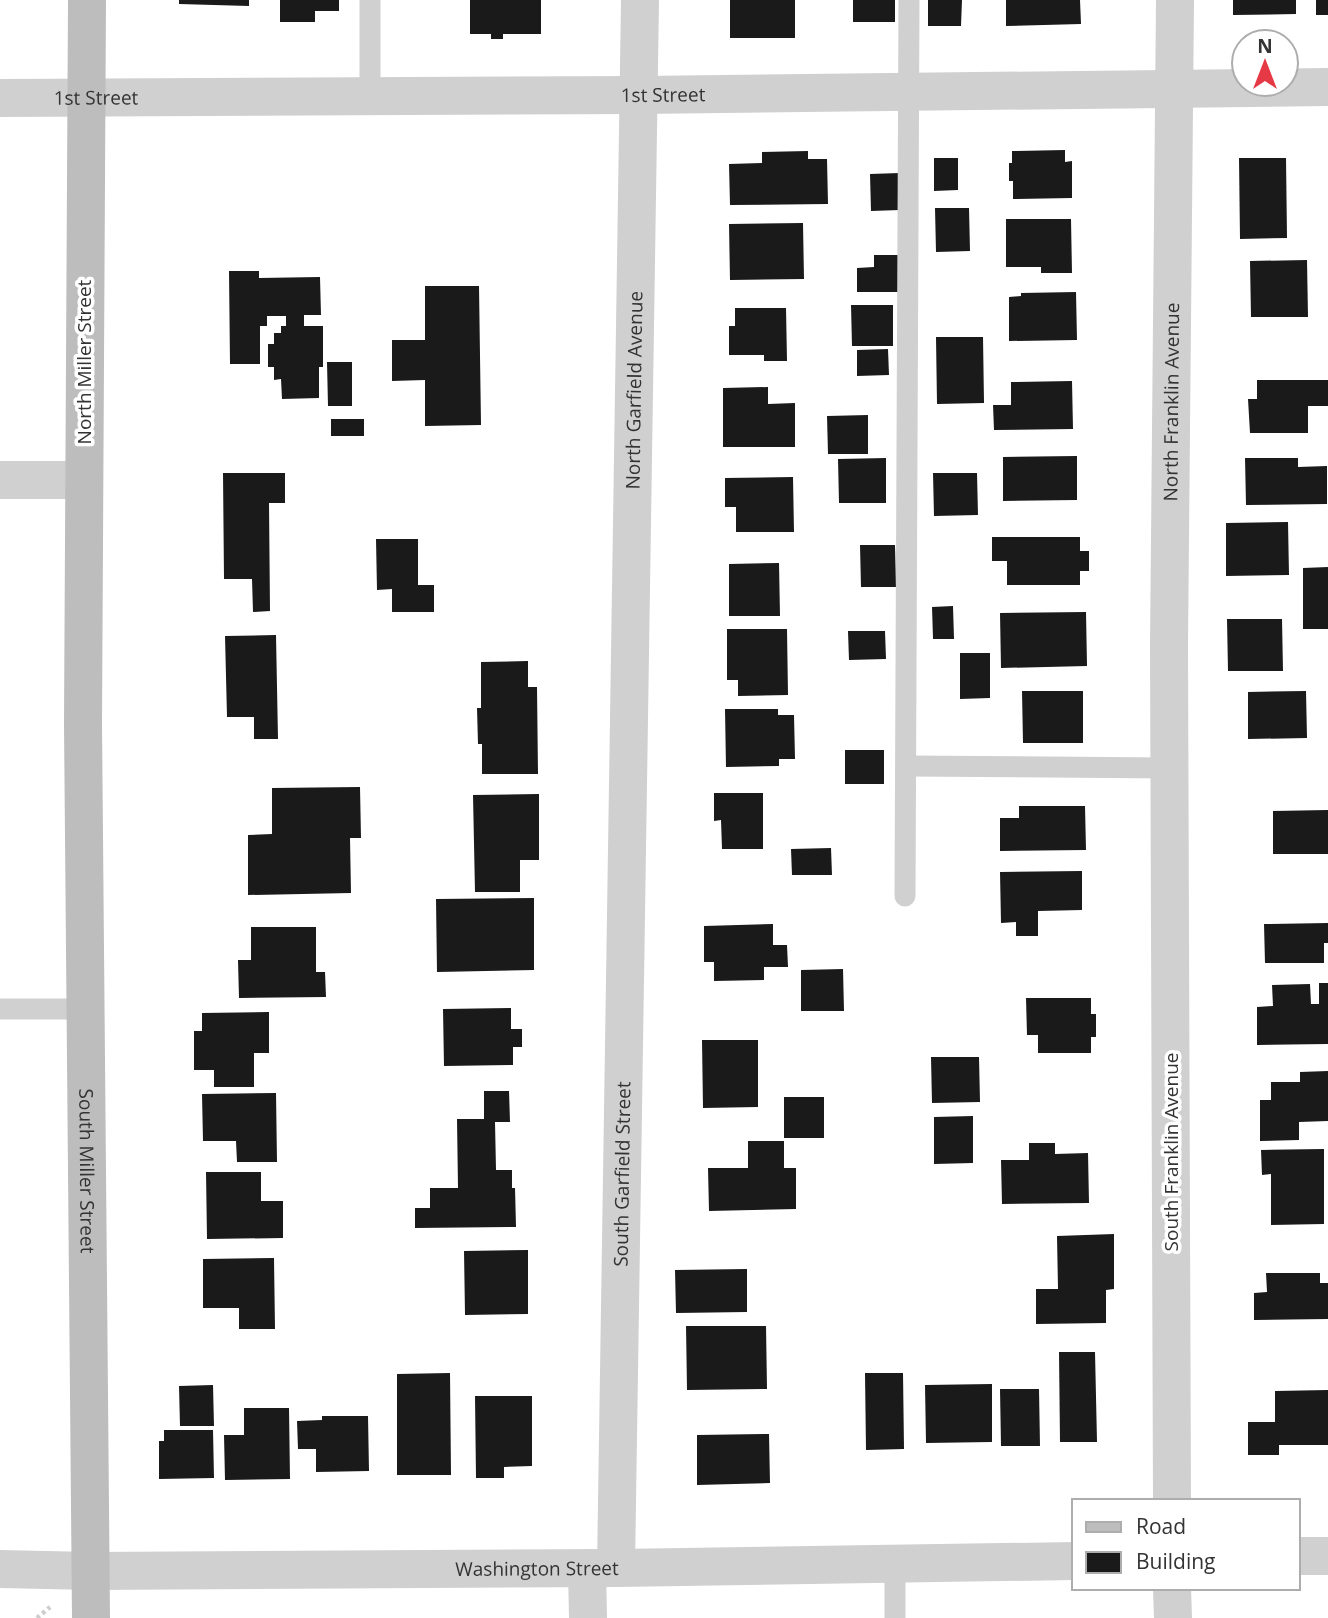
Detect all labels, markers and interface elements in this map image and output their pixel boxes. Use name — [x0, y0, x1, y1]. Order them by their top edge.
north arrow — [1230, 28, 1300, 98]
text: N — [1257, 33, 1273, 59]
street label: 1st Street — [621, 81, 706, 108]
street label: 1st Street — [54, 84, 139, 111]
street label: North Miller Street — [71, 279, 97, 444]
street label: North Garfield Avenue — [620, 291, 649, 490]
street label: North Franklin Avenue — [1157, 302, 1185, 502]
street label: South Franklin Avenue — [1158, 1053, 1184, 1251]
street label: South Garfield Street — [608, 1081, 636, 1267]
street label: South Miller Street — [73, 1088, 101, 1254]
legend — [1072, 1499, 1300, 1590]
text: Road — [1136, 1512, 1186, 1540]
text: Building — [1136, 1547, 1215, 1575]
street label: Washington Street — [455, 1555, 619, 1582]

